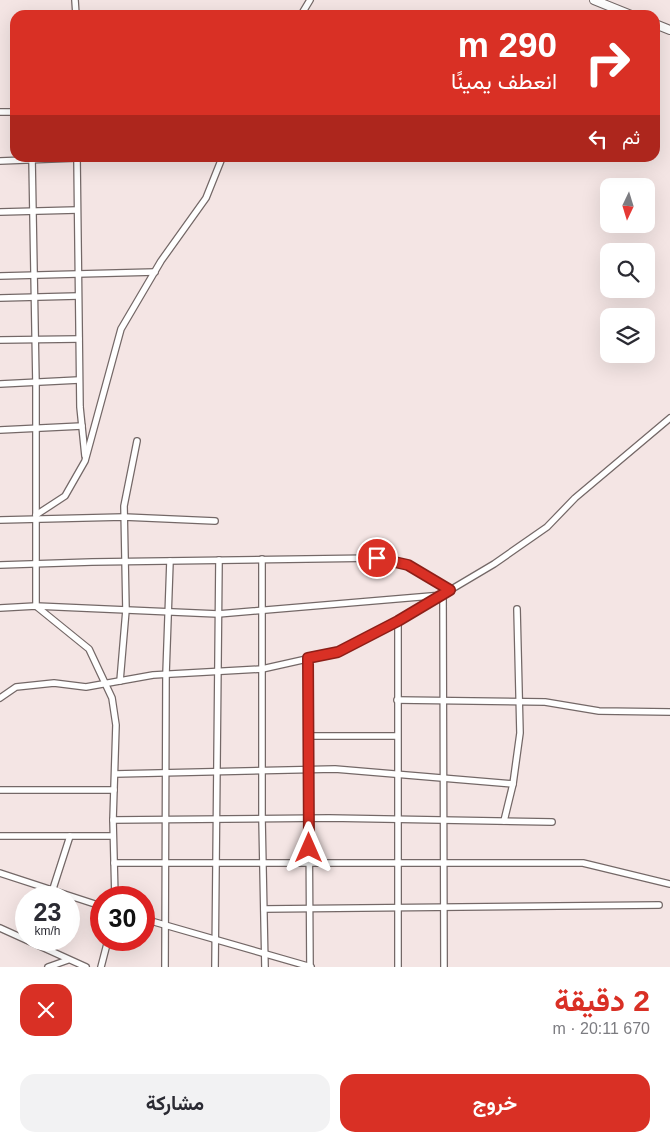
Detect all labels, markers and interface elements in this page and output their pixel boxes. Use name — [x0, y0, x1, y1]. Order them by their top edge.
text: 290 m — [458, 25, 557, 64]
icon: right — [575, 30, 640, 95]
text: انعطف يمينًا — [451, 69, 557, 94]
icon: left — [584, 125, 612, 153]
text: ثم — [622, 127, 640, 148]
north arrow — [600, 178, 655, 232]
map controls — [600, 178, 655, 363]
button: search — [600, 243, 655, 298]
button: layers — [600, 308, 655, 363]
pin — [356, 537, 398, 579]
icon: arrive — [363, 544, 391, 572]
position arrow — [282, 821, 334, 873]
speed limit sign: 30 — [90, 886, 155, 951]
text: 23 — [34, 898, 61, 926]
text: km/h — [34, 924, 61, 938]
button: close — [20, 984, 72, 1036]
text: 2 دقيقة — [554, 984, 650, 1017]
text: 670 m · 20:11 — [552, 1020, 650, 1037]
button: مشاركة — [20, 1074, 330, 1132]
button: خروج — [340, 1074, 650, 1132]

